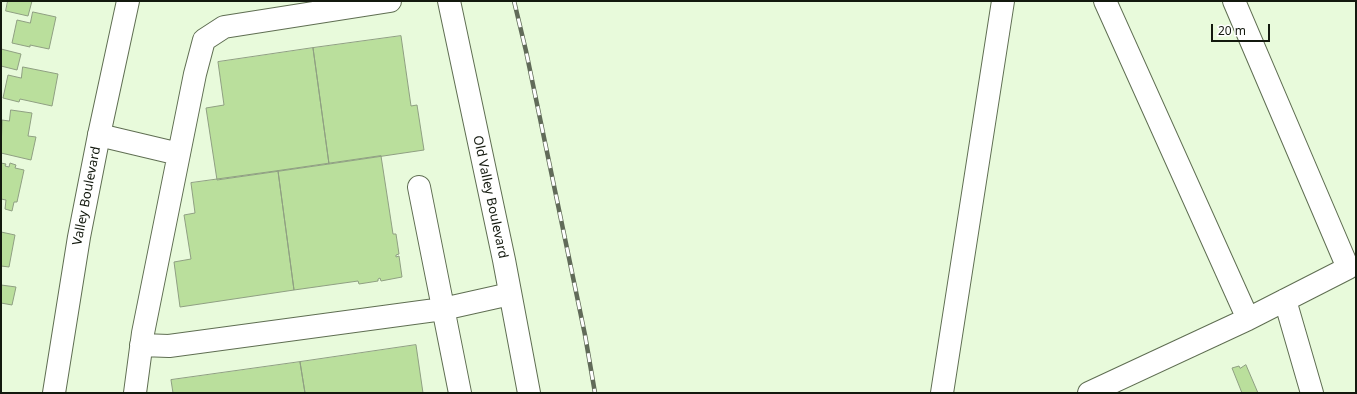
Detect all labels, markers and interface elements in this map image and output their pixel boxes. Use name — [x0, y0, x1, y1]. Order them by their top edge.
scale bar — [1213, 16, 1272, 42]
text: 20 m — [1218, 22, 1246, 39]
street label: Old Valley Boulevard — [469, 134, 511, 260]
street label: Valley Boulevard — [70, 145, 104, 247]

